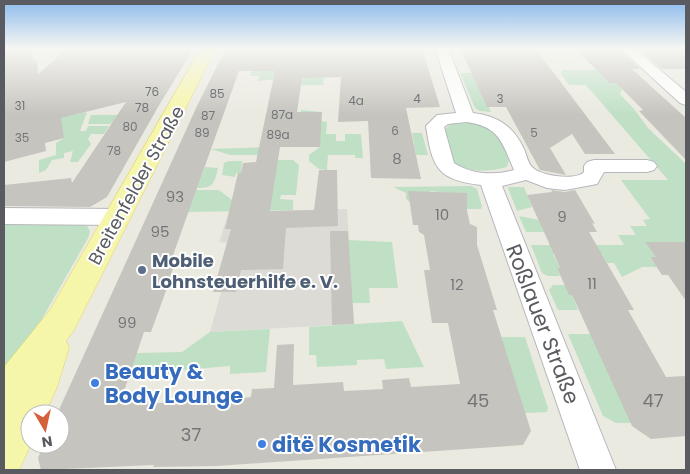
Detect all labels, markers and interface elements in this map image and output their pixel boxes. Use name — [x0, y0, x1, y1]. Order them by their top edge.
house number: 76 — [145, 83, 159, 100]
house number: 85 — [209, 85, 225, 102]
house number: 4 — [413, 90, 421, 107]
house number: 3 — [496, 90, 504, 107]
house number: 4a — [348, 92, 364, 109]
house number: 31 — [15, 97, 25, 114]
house number: 78 — [135, 99, 149, 116]
street label: Breitenfelder Straße — [82, 101, 190, 269]
house number: 87a — [271, 106, 293, 123]
house number: 87 — [201, 107, 216, 124]
house number: 80 — [122, 118, 138, 135]
house number: 6 — [391, 122, 399, 139]
house number: 89 — [194, 124, 210, 141]
house number: 5 — [530, 124, 538, 141]
house number: 89a — [266, 126, 290, 143]
house number: 35 — [15, 129, 29, 146]
house number: 78 — [107, 142, 121, 159]
house number: 8 — [392, 148, 402, 169]
house number: 93 — [166, 186, 184, 207]
house number: 10 — [435, 204, 449, 225]
house number: 9 — [557, 206, 567, 227]
house number: 95 — [151, 221, 169, 242]
street label: Roßlauer Straße — [499, 240, 587, 408]
place label: Mobile Lohnsteuerhilfe e. V. — [152, 248, 338, 294]
marker: Mobile Lohnsteuerhilfe e. V. — [136, 264, 148, 276]
house number: 11 — [587, 273, 597, 294]
house number: 12 — [450, 274, 464, 295]
house number: 99 — [118, 312, 136, 333]
place label: Beauty & Body Lounge — [105, 357, 243, 410]
marker: Beauty & Body Lounge — [89, 377, 101, 389]
house number: 45 — [467, 388, 489, 413]
house number: 47 — [642, 388, 664, 413]
north arrow — [20, 404, 70, 454]
house number: 37 — [181, 422, 201, 447]
place label: ditë Kosmetik — [272, 430, 421, 459]
text: N — [40, 431, 54, 453]
marker: ditë Kosmetik — [256, 438, 268, 450]

